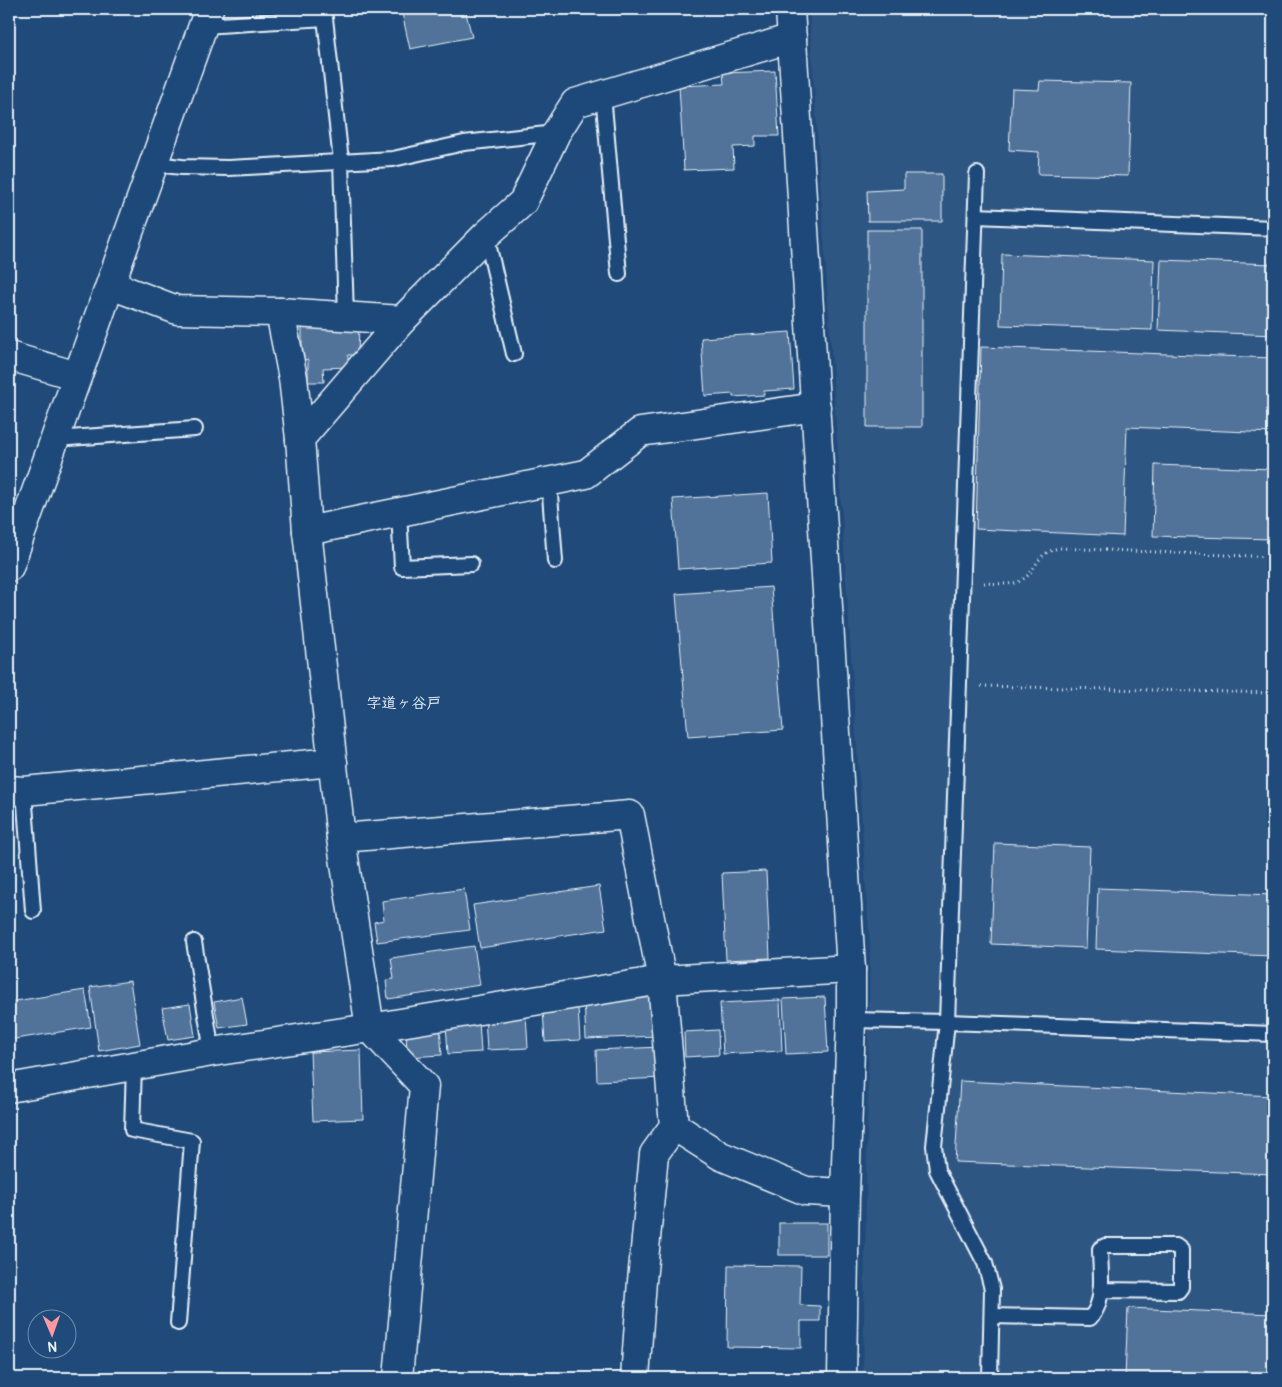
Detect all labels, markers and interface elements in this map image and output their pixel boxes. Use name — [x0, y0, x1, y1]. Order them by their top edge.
district label: 字道ヶ谷戸 — [366, 694, 442, 713]
north arrow — [28, 1310, 78, 1360]
text: N — [47, 1338, 57, 1355]

